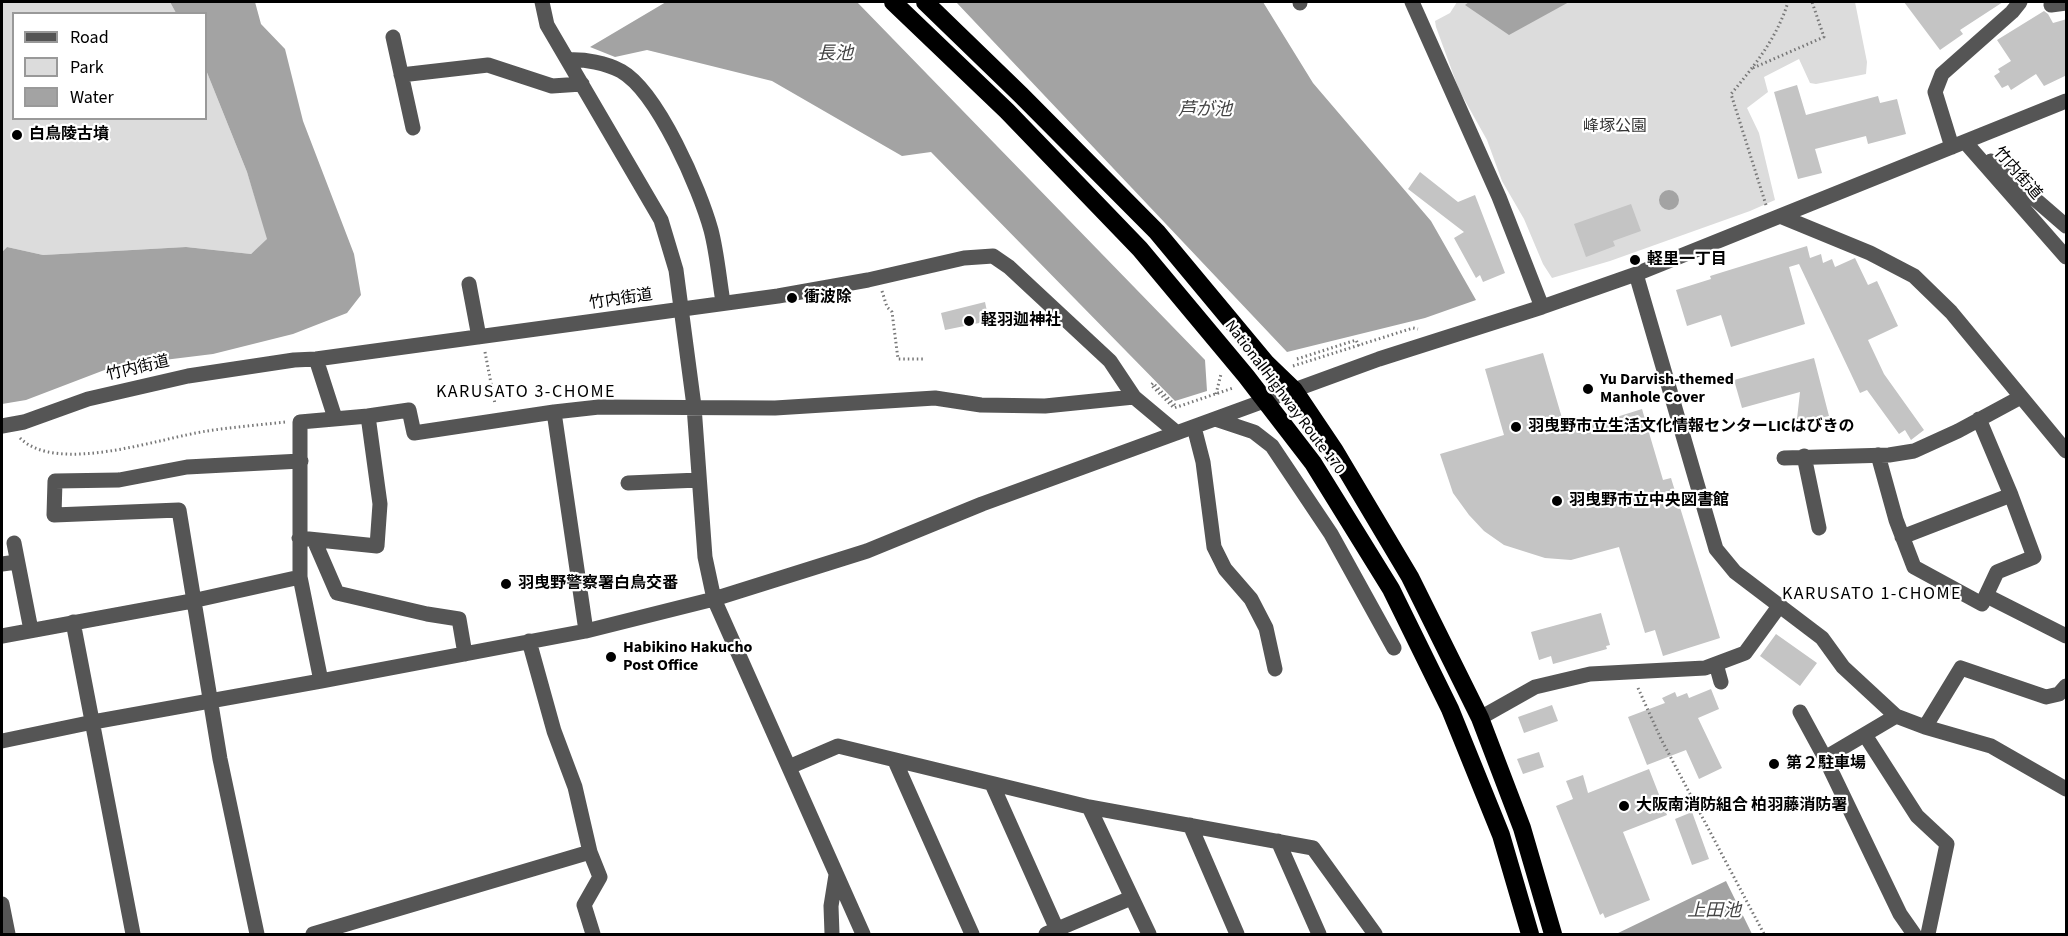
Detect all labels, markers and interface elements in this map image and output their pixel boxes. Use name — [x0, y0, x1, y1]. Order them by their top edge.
legend — [12, 12, 207, 120]
text: Road — [70, 25, 109, 50]
water label: 長池 — [817, 44, 853, 66]
text: Park — [70, 55, 104, 80]
text: Water — [70, 85, 114, 110]
water label: 芦が池 — [1178, 100, 1232, 122]
park label: 峰塚公園 — [1583, 117, 1647, 137]
place label: 白鳥陵古墳 — [29, 125, 109, 145]
marker: 白鳥陵古墳 — [10, 128, 24, 142]
street label: 竹内街道 — [1989, 144, 2045, 204]
place label: 軽里一丁目 — [1647, 250, 1727, 270]
marker: 軽里一丁目 — [1628, 253, 1642, 267]
street label: 竹内街道 — [588, 286, 654, 314]
place label: 衝波除 — [804, 288, 852, 308]
marker: 衝波除 — [785, 291, 799, 305]
place label: 軽羽迦神社 — [981, 311, 1061, 331]
marker: 軽羽迦神社 — [962, 314, 976, 328]
street label: National Highway Route 170 — [1220, 317, 1348, 479]
street label: 竹内街道 — [105, 352, 171, 386]
place label: Yu Darvish-themed Manhole Cover — [1600, 370, 1734, 408]
district label: KARUSATO 3-CHOME — [436, 382, 616, 404]
marker: Yu Darvish-themed Manhole Cover — [1581, 382, 1595, 396]
place label: 羽曳野市立生活文化情報センターLICはびきの — [1528, 417, 1854, 437]
marker: 羽曳野市立生活文化情報センターLICはびきの — [1509, 420, 1523, 434]
place label: 羽曳野市立中央図書館 — [1569, 491, 1729, 511]
marker: 羽曳野市立中央図書館 — [1550, 494, 1564, 508]
place label: 羽曳野警察署白鳥交番 — [518, 574, 678, 594]
marker: 羽曳野警察署白鳥交番 — [499, 577, 513, 591]
district label: KARUSATO 1-CHOME — [1782, 584, 1962, 606]
place label: Habikino Hakucho Post Office — [623, 638, 753, 676]
marker: Habikino Hakucho Post Office — [604, 650, 618, 664]
place label: 第２駐車場 — [1786, 754, 1866, 774]
marker: 第２駐車場 — [1767, 757, 1781, 771]
place label: 大阪南消防組合 柏羽藤消防署 — [1636, 796, 1847, 816]
marker: 大阪南消防組合 柏羽藤消防署 — [1617, 799, 1631, 813]
water label: 上田池 — [1687, 901, 1741, 923]

